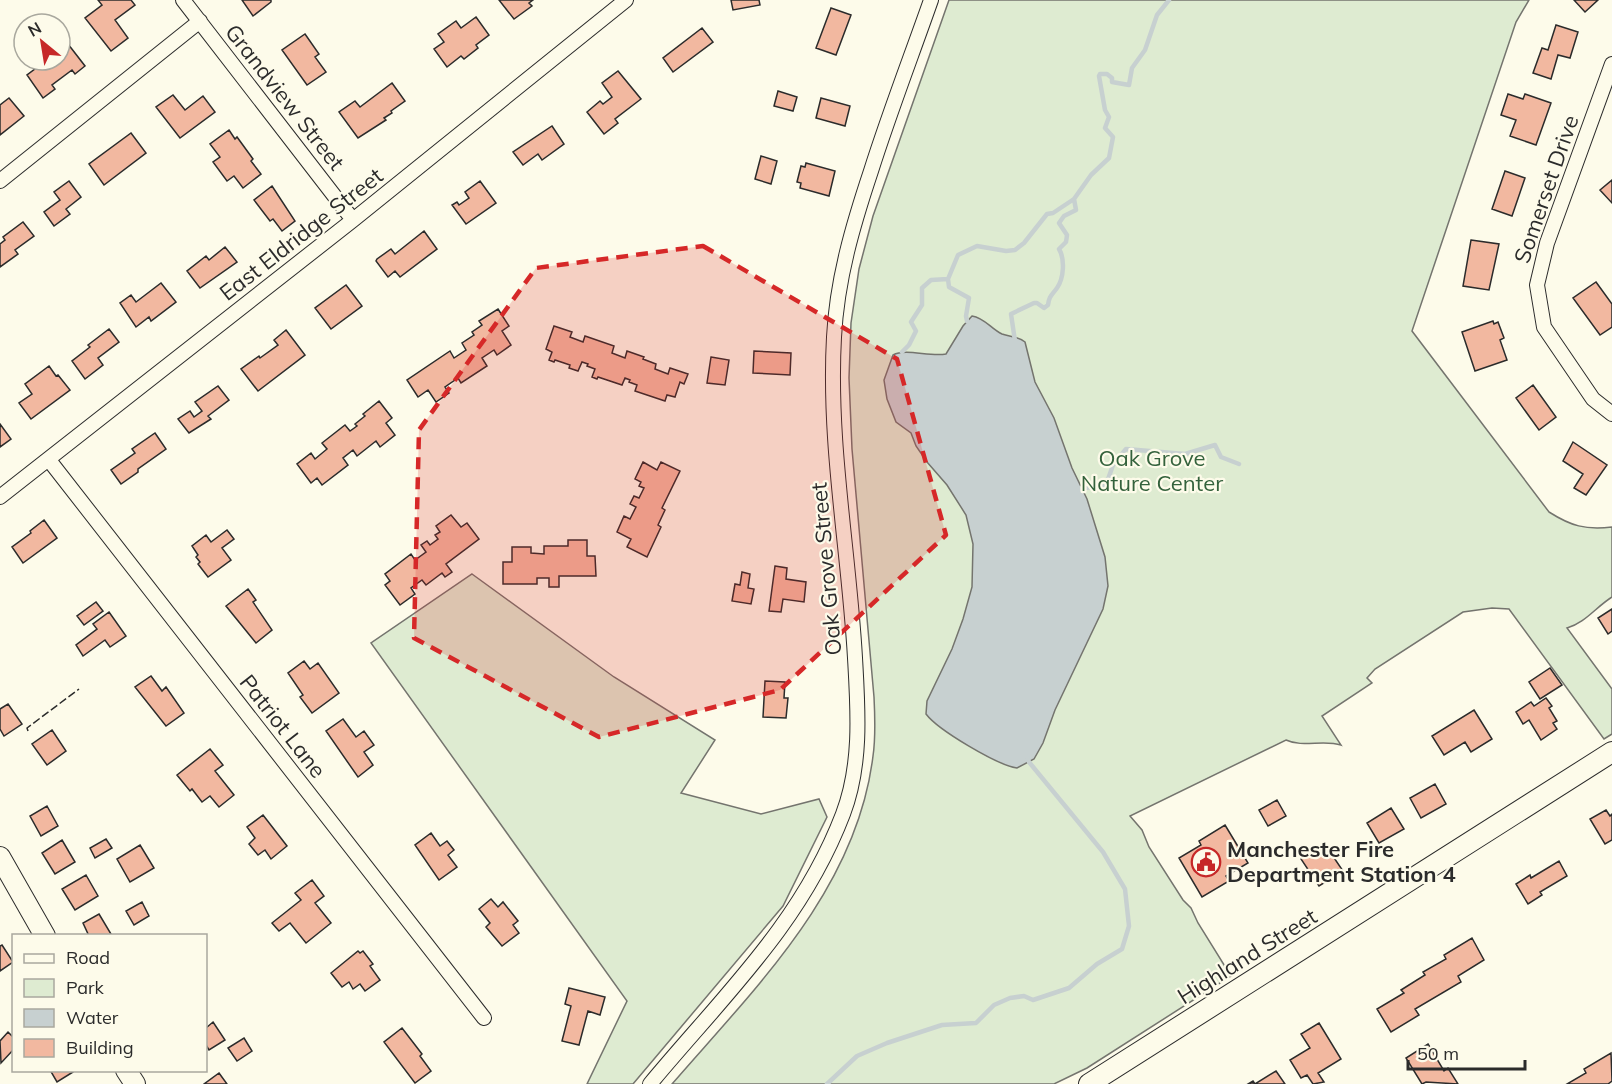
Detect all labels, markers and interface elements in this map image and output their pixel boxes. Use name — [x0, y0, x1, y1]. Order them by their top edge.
north arrow — [12, 12, 72, 72]
text: N — [24, 17, 45, 41]
street label: Grandview Street — [219, 18, 351, 176]
street label: Somerset Drive — [1508, 111, 1584, 267]
street label: East Eldridge Street — [214, 161, 389, 307]
park label: Oak Grove Nature Center — [1081, 444, 1223, 497]
street label: Oak Grove Street — [804, 481, 848, 657]
street label: Patriot Lane — [234, 669, 332, 783]
place label: Manchester Fire Department Station 4 — [1227, 835, 1456, 888]
public building icon: Manchester Fire Department Station 4 — [1190, 846, 1222, 878]
street label: Highland Street — [1172, 902, 1322, 1010]
legend — [12, 934, 207, 1072]
text: Road — [66, 946, 110, 969]
text: Park — [66, 976, 105, 999]
text: Water — [66, 1006, 119, 1029]
scale bar — [1408, 1033, 1525, 1071]
text: Building — [66, 1036, 134, 1059]
text: 50 m — [1417, 1042, 1459, 1065]

